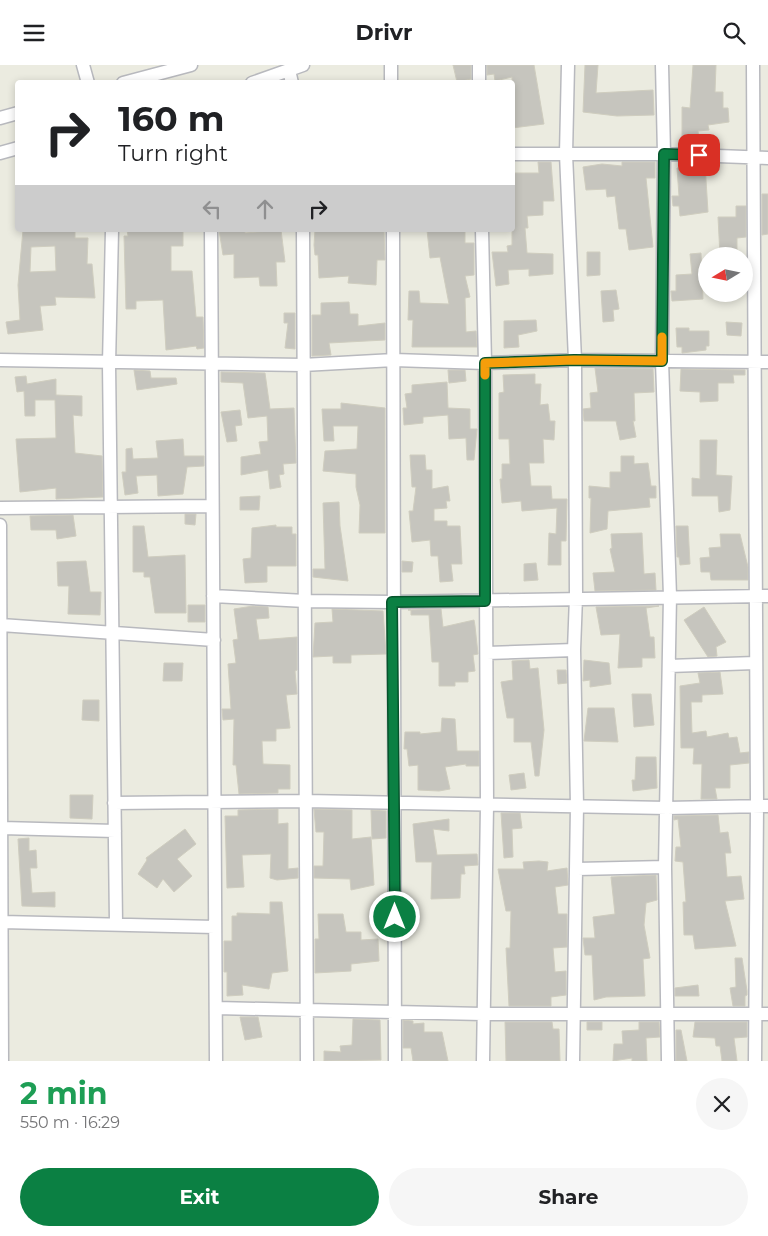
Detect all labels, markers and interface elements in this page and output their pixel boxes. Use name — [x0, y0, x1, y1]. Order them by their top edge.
icon: menu — [20, 19, 48, 47]
text: Drivr — [356, 19, 412, 46]
icon: search — [720, 19, 748, 47]
text: 160 m — [118, 97, 224, 140]
icon: right — [35, 100, 100, 165]
pin — [678, 134, 720, 176]
text: Turn right — [118, 140, 228, 167]
icon: arrive — [685, 141, 713, 169]
icon: left — [198, 195, 226, 223]
icon: ahead — [251, 195, 279, 223]
icon: right — [304, 195, 332, 223]
north arrow — [698, 247, 752, 303]
map controls — [698, 247, 753, 302]
position arrow — [368, 890, 420, 942]
text: 2 min — [20, 1075, 107, 1112]
button: close — [696, 1078, 748, 1130]
text: 550 m · 16:29 — [20, 1113, 120, 1132]
button: Exit — [20, 1168, 379, 1226]
button: Share — [389, 1168, 748, 1226]

